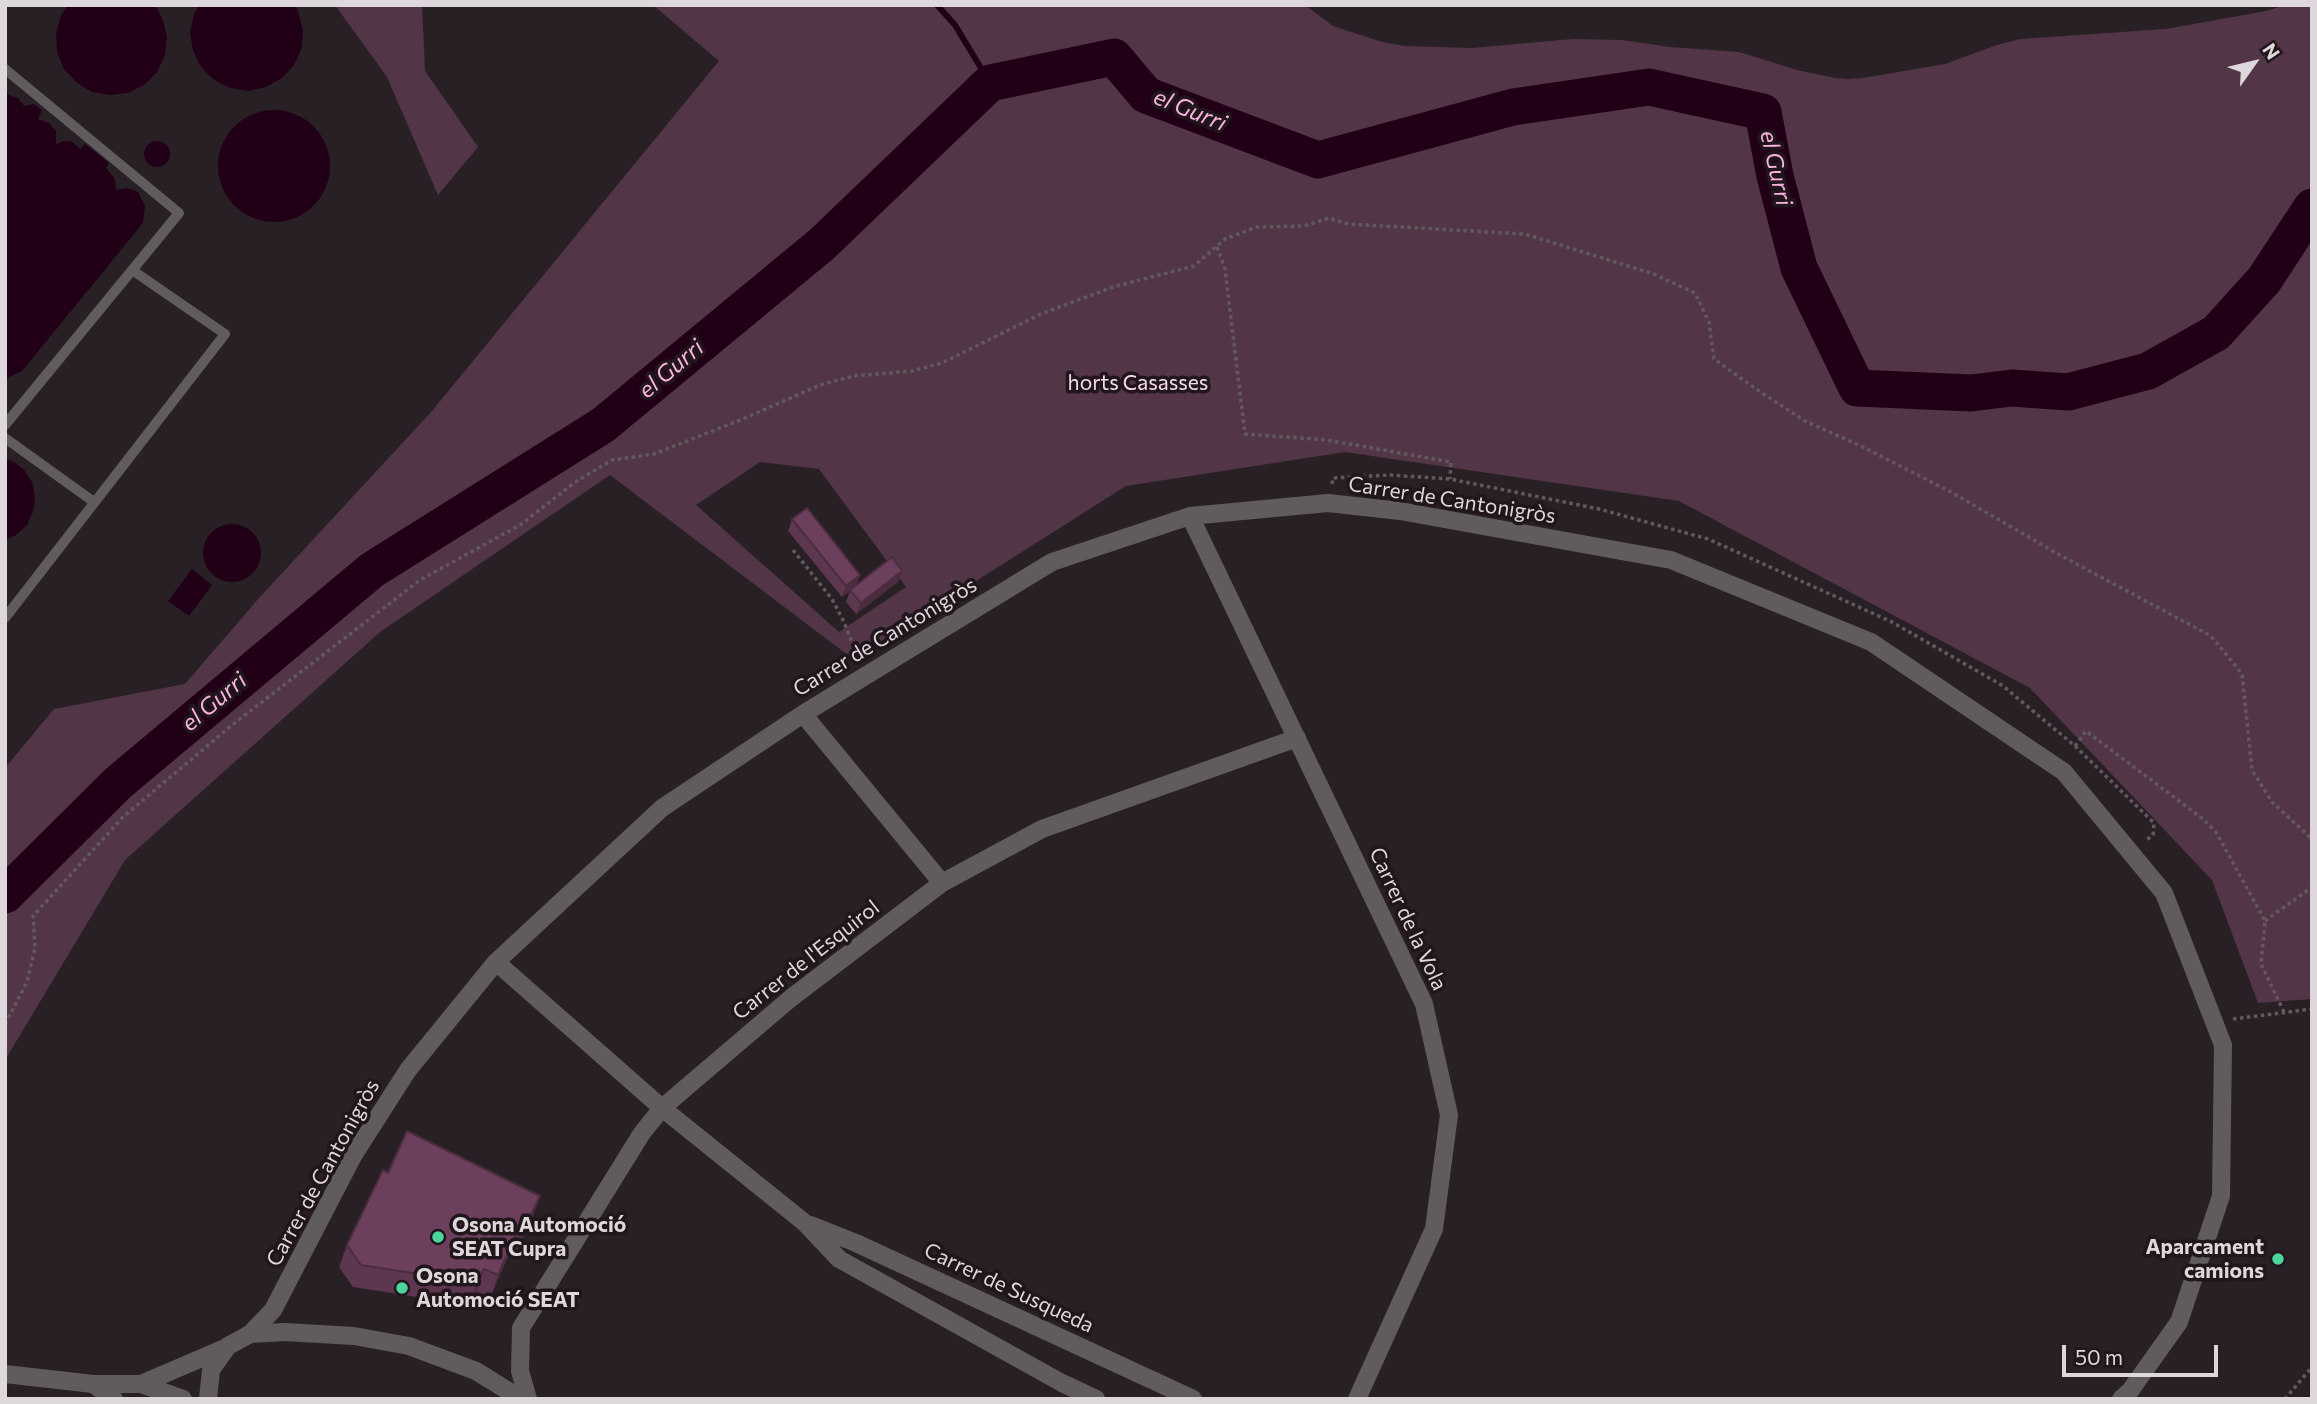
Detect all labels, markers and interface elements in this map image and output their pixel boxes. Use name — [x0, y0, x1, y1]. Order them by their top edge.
north arrow — [2219, 28, 2289, 98]
text: N — [2258, 39, 2285, 63]
water label: el Gurri — [1149, 83, 1231, 137]
water label: el Gurri — [1754, 128, 1798, 208]
water label: el Gurri — [633, 334, 709, 404]
park label: horts Casasses — [1068, 370, 1208, 396]
street label: Carrer de Cantonigròs — [1347, 471, 1557, 529]
street label: Carrer de Cantonigròs — [789, 572, 981, 702]
water label: el Gurri — [176, 667, 252, 737]
street label: Carrer de la Vola — [1364, 844, 1452, 994]
street label: Carrer de l'Esquirol — [728, 895, 884, 1025]
street label: Carrer de Cantonigròs — [261, 1075, 385, 1271]
place label: Osona Automoció SEAT Cupra — [452, 1212, 626, 1262]
marker: Osona Automoció SEAT Cupra — [430, 1229, 446, 1245]
place label: Aparcament camions — [2145, 1234, 2264, 1284]
street label: Carrer de Susqueda — [920, 1238, 1098, 1338]
marker: Aparcament camions — [2270, 1251, 2286, 1267]
place label: Osona Automoció SEAT — [416, 1263, 580, 1313]
marker: Osona Automoció SEAT — [394, 1280, 410, 1296]
scale bar — [2065, 1330, 2221, 1374]
text: 50 m — [2075, 1344, 2123, 1369]

